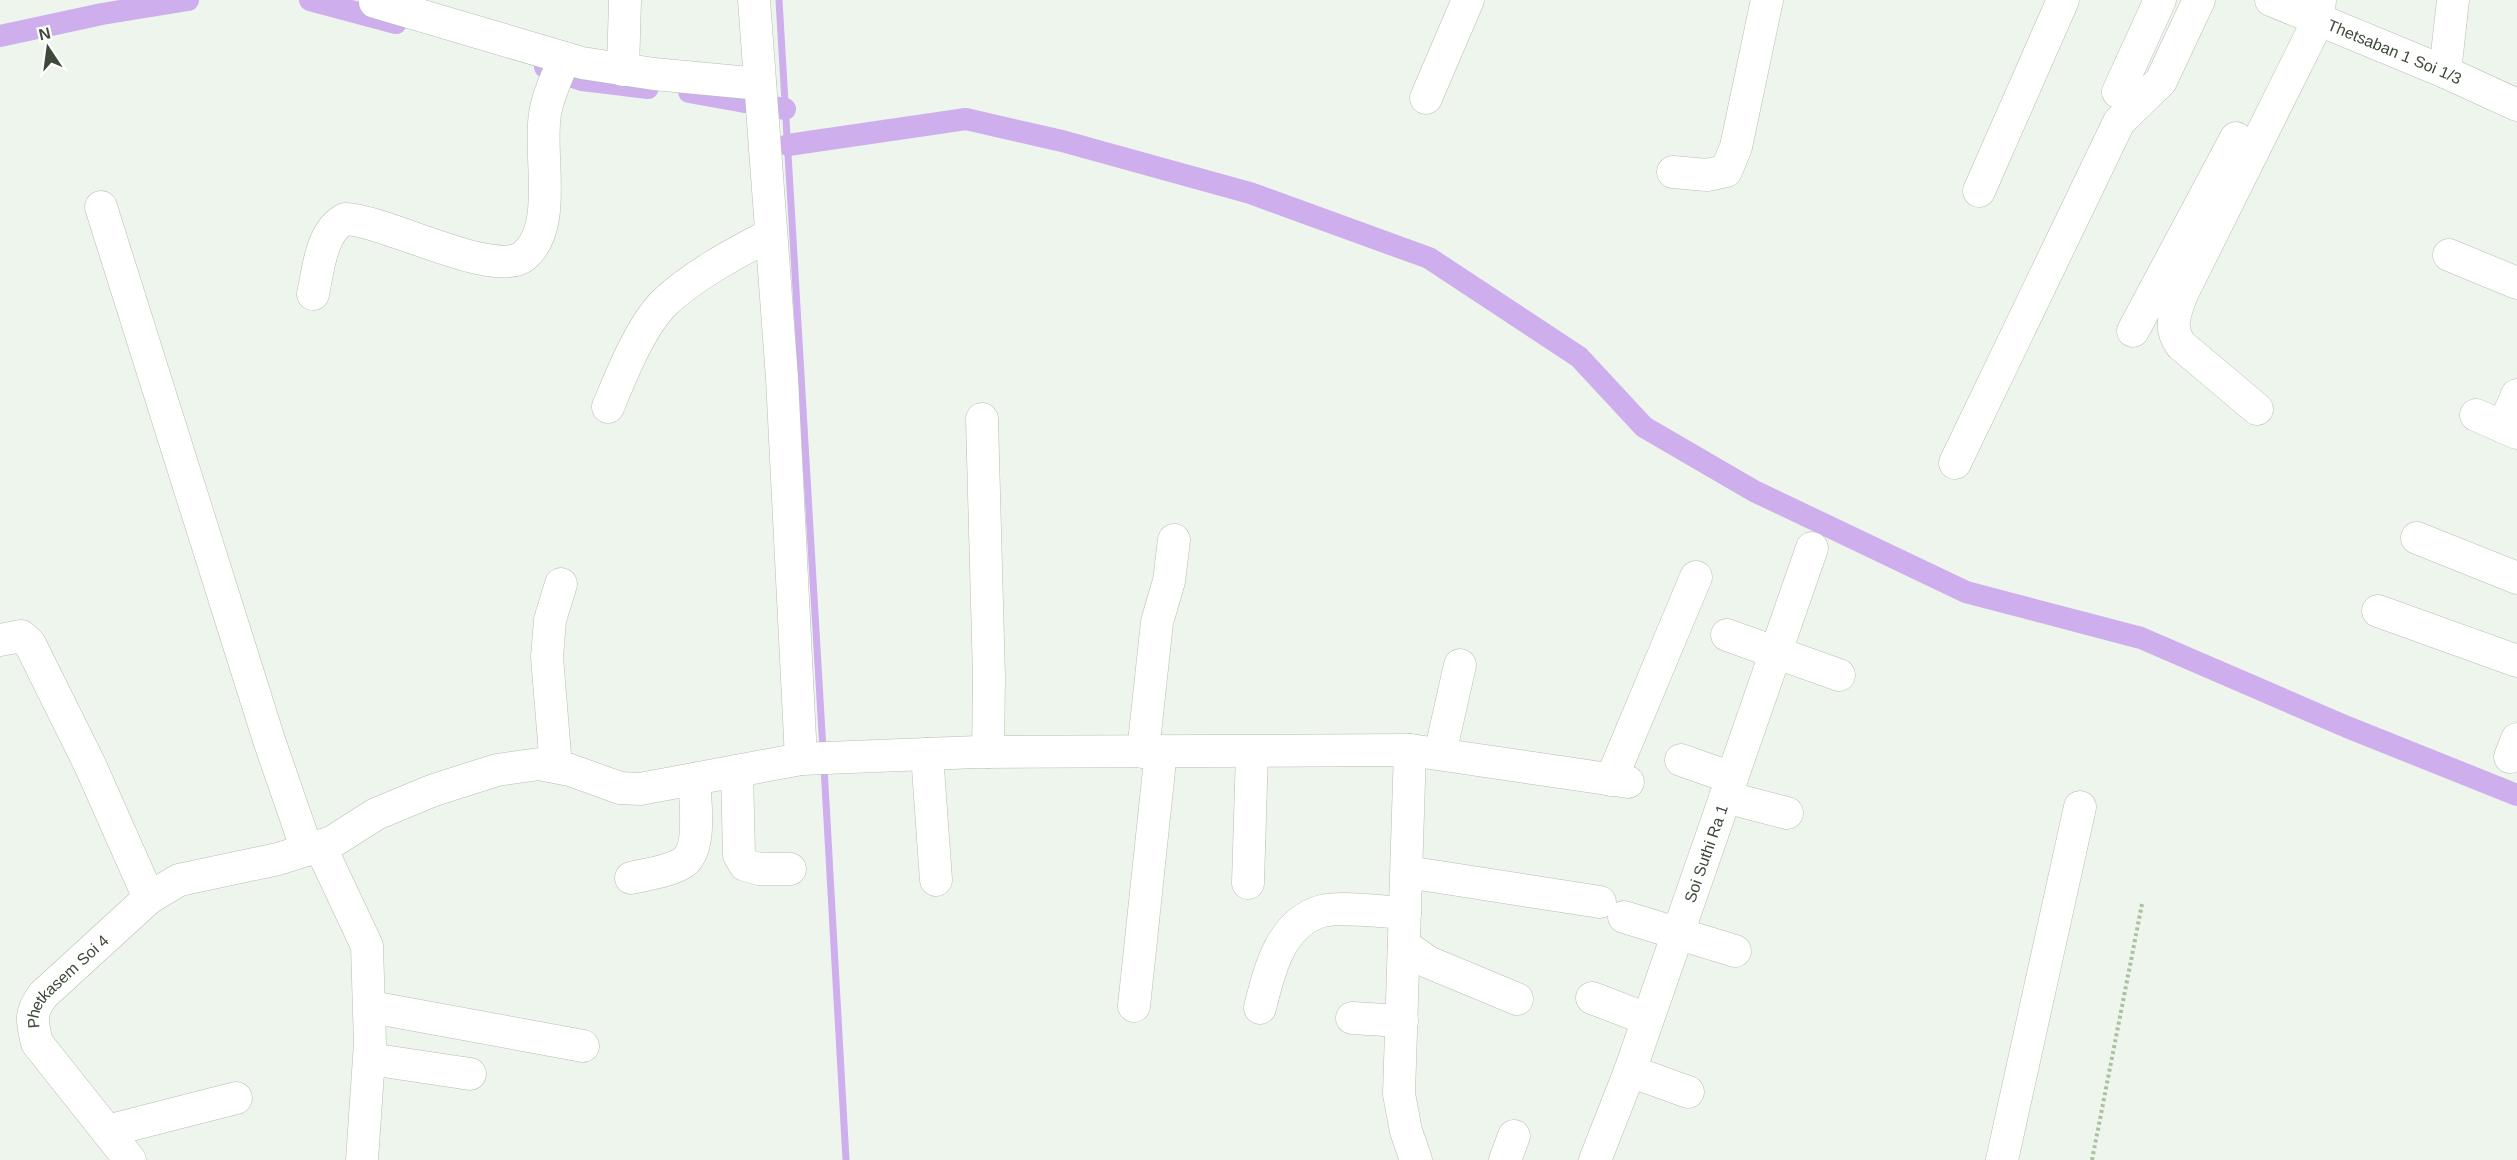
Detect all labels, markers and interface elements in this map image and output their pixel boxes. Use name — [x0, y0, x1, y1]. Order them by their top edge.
street label: Thetsaban 1 Soi 1/3 — [2325, 16, 2464, 87]
north arrow — [18, 18, 78, 78]
text: N — [37, 24, 52, 43]
street label: Soi Suthi Ra 1 — [1681, 802, 1731, 905]
street label: Phetkasem Soi 4 — [25, 932, 112, 1029]

